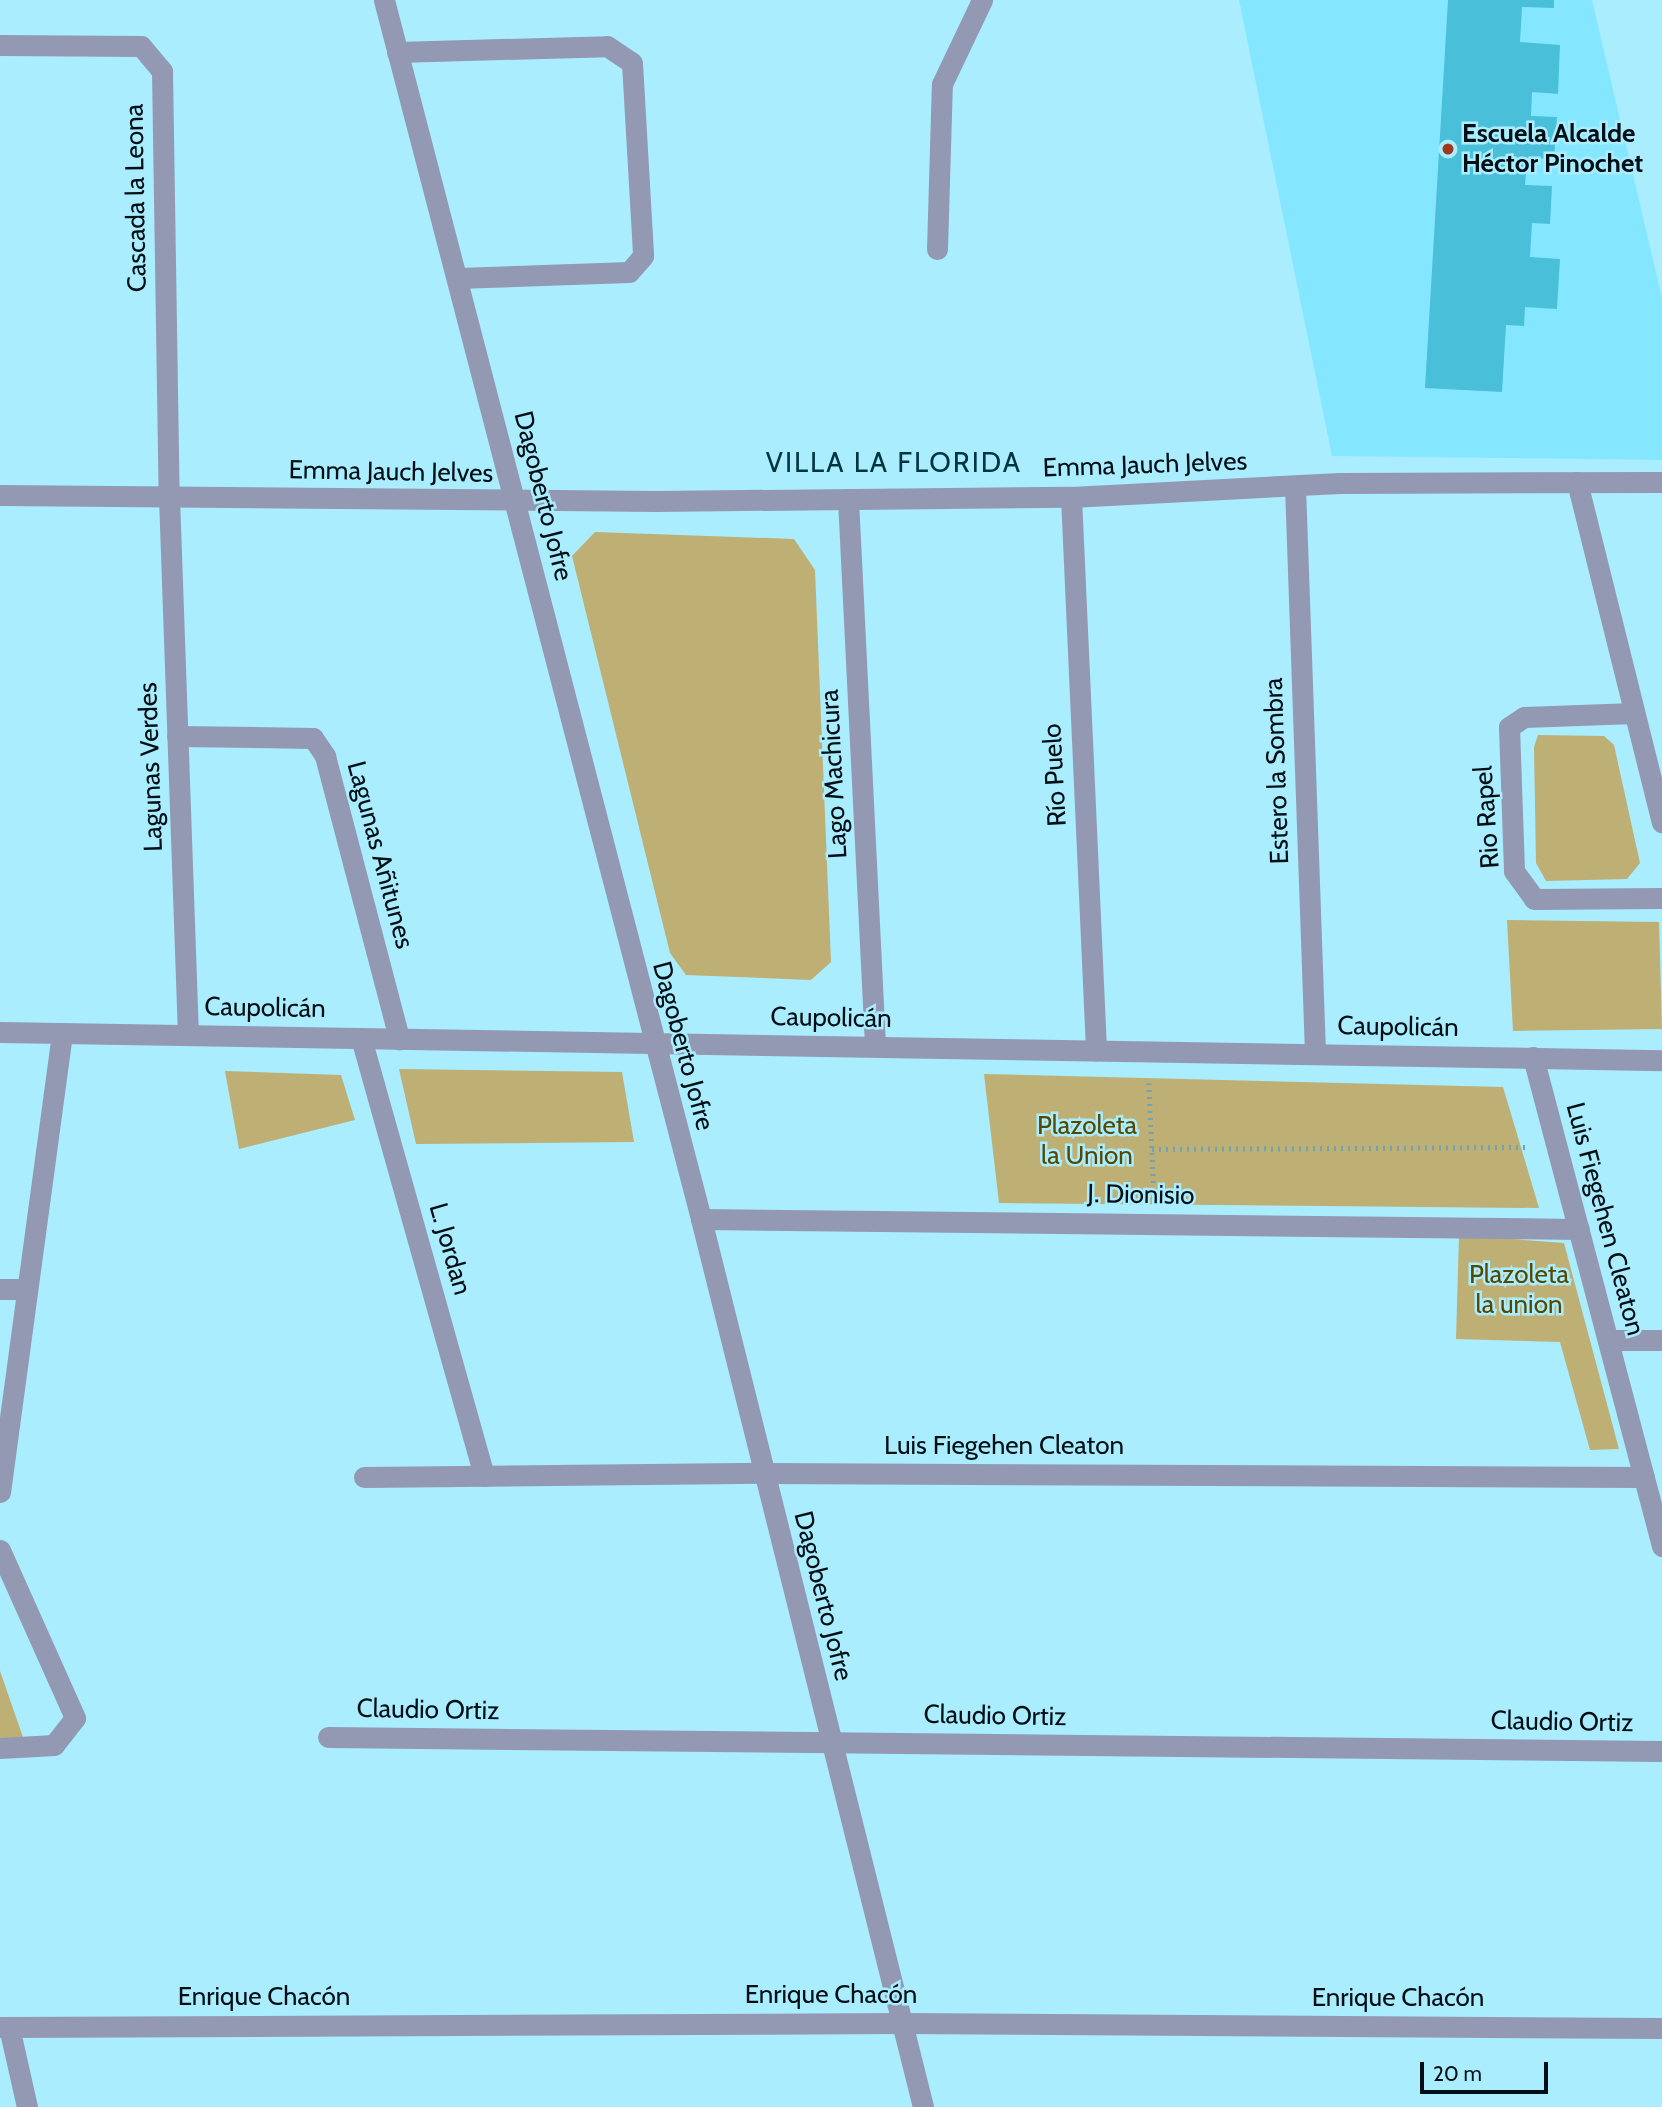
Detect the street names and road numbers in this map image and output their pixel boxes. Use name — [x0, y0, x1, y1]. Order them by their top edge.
street label: Cascada la Leona — [119, 104, 153, 292]
street label: Dagoberto Jofre — [507, 408, 579, 584]
street label: Emma Jauch Jelves — [1042, 446, 1248, 484]
street label: Emma Jauch Jelves — [288, 455, 494, 489]
street label: Estero la Sombra — [1258, 677, 1296, 865]
street label: Lagunas Verdes — [132, 682, 170, 852]
street label: Lago Machicura — [814, 689, 854, 859]
street label: Río Puelo — [1037, 723, 1073, 827]
street label: Lagunas Añitunes — [340, 758, 420, 952]
street label: Rio Rapel — [1468, 764, 1506, 870]
street label: Dagoberto Jofre — [645, 958, 721, 1134]
street label: Caupolicán — [204, 991, 326, 1025]
street label: Caupolicán — [770, 1001, 892, 1035]
street label: Caupolicán — [1337, 1010, 1459, 1044]
street label: Luis Fiegehen Cleaton — [1559, 1099, 1651, 1339]
street label: J. Dionisio — [1087, 1178, 1195, 1212]
street label: L. Jordan — [422, 1199, 478, 1299]
street label: Luis Fiegehen Cleaton — [884, 1430, 1124, 1462]
street label: Dagoberto Jofre — [787, 1508, 859, 1684]
street label: Claudio Ortiz — [356, 1693, 500, 1727]
street label: Claudio Ortiz — [923, 1699, 1067, 1733]
street label: Claudio Ortiz — [1490, 1705, 1634, 1739]
street label: Enrique Chacón — [745, 1979, 917, 2011]
street label: Enrique Chacón — [178, 1981, 350, 2013]
street label: Enrique Chacón — [1312, 1982, 1484, 2014]

